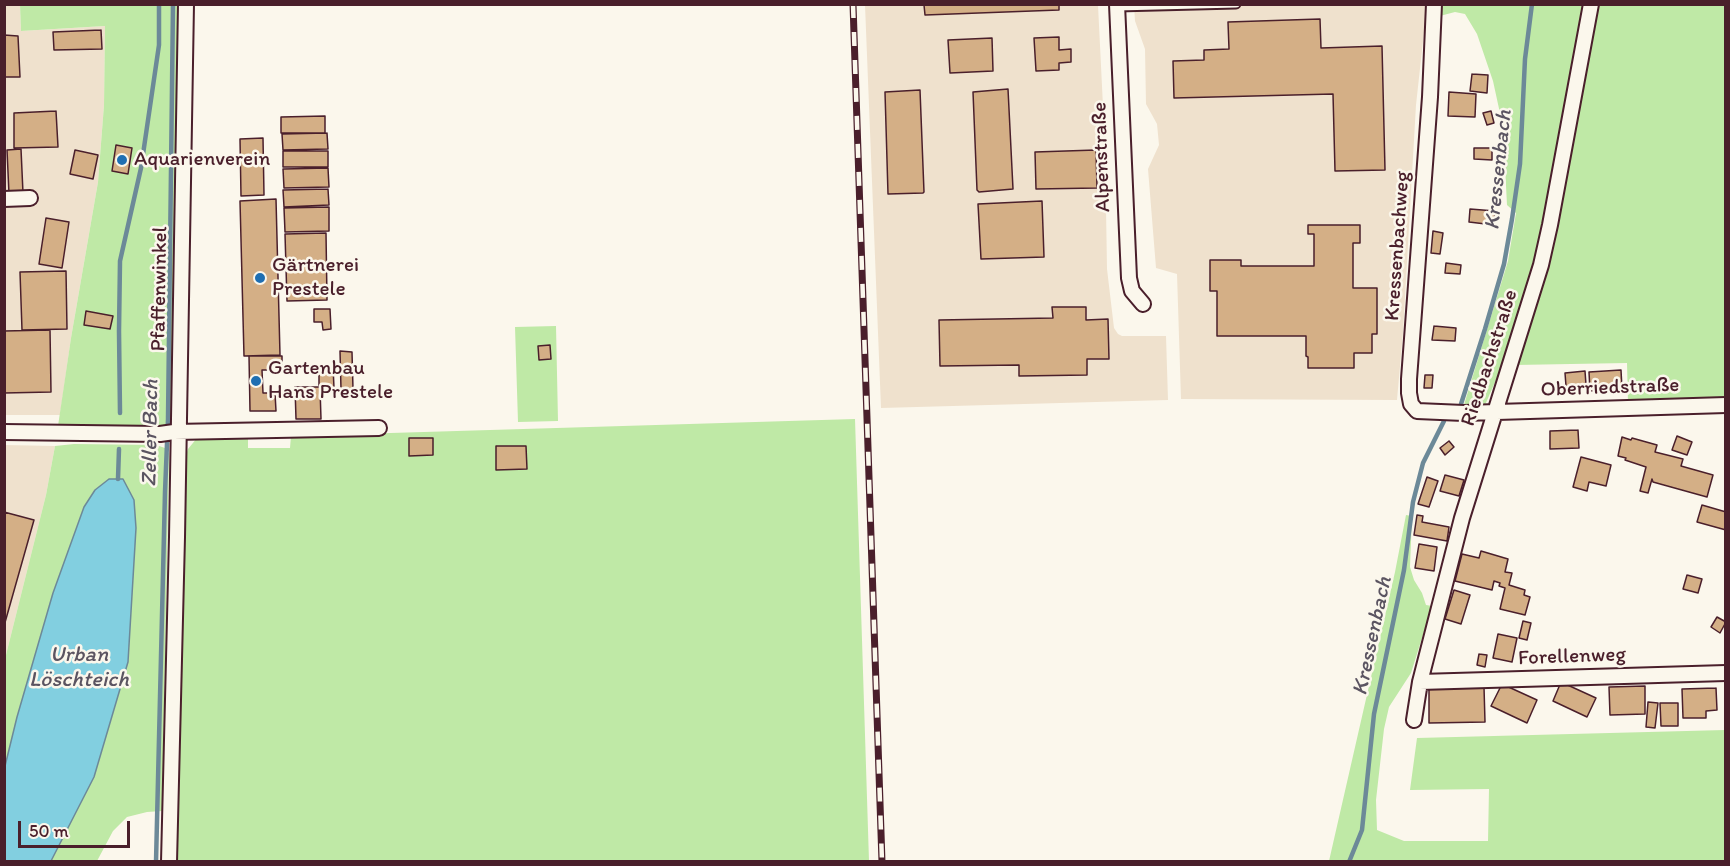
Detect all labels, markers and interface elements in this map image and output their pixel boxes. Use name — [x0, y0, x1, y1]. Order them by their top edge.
street label: Alpenstraße — [1087, 101, 1117, 213]
water label: Kressenbach — [1480, 109, 1518, 231]
place label: Aquarienverein — [134, 147, 270, 173]
marker: Aquarienverein — [115, 153, 129, 167]
street label: Kressenbachweg — [1380, 170, 1416, 322]
street label: Pfaffenwinkel — [146, 226, 174, 352]
place label: Gärtnerei Prestele — [272, 253, 359, 303]
marker: Gärtnerei Prestele — [253, 271, 267, 285]
street label: Riedbachstraße — [1456, 287, 1524, 429]
place label: Gartenbau Hans Prestele — [268, 356, 393, 406]
street label: Oberriedstraße — [1540, 373, 1680, 403]
marker: Gartenbau Hans Prestele — [249, 374, 263, 388]
water label: Zeller Bach — [137, 379, 165, 487]
water label: Kressenbach — [1348, 574, 1398, 698]
water label: Urban Löschteich — [29, 642, 129, 694]
street label: Forellenweg — [1518, 643, 1626, 671]
scale bar — [21, 809, 134, 847]
text: 50 m — [29, 820, 69, 842]

